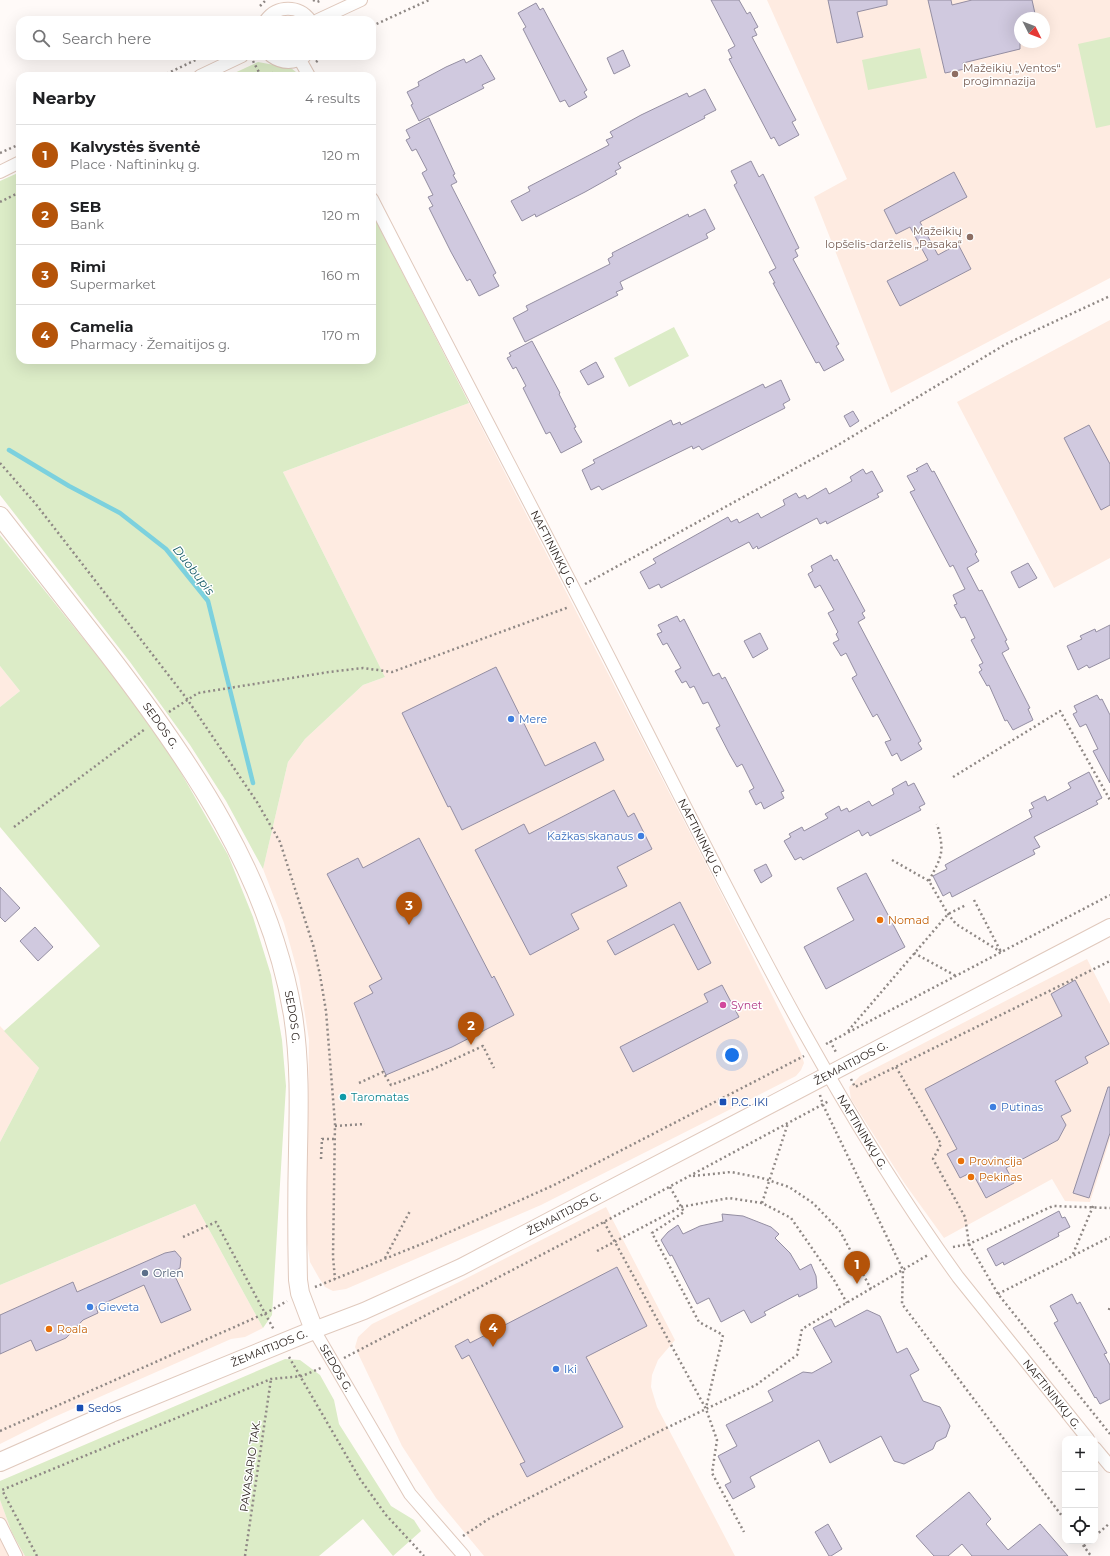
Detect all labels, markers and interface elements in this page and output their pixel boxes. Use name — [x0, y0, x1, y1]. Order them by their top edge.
north arrow — [1014, 12, 1050, 48]
search box — [16, 16, 376, 60]
icon: search — [30, 27, 52, 49]
text: Search here — [62, 29, 151, 48]
place label: Mažeikių „Ventos“ progimnazija — [963, 61, 1061, 88]
marker: Mažeikių „Ventos“ progimnazija — [950, 69, 960, 79]
text: Nearby — [32, 88, 96, 108]
text: 4 results — [305, 90, 360, 106]
text: Kalvystės šventė — [70, 137, 200, 156]
text: 1 — [42, 147, 48, 163]
text: 120 m — [322, 147, 360, 163]
text: Place · Naftininkų g. — [70, 156, 200, 172]
text: SEB — [70, 197, 101, 216]
text: 2 — [41, 207, 49, 223]
text: 120 m — [322, 207, 360, 223]
text: Bank — [70, 216, 104, 232]
place label: Mažeikių lopšelis-darželis „Pasaka“ — [825, 224, 962, 251]
marker: Mažeikių lopšelis-darželis „Pasaka“ — [965, 232, 975, 242]
text: Rimi — [70, 257, 106, 276]
text: 3 — [41, 267, 49, 283]
text: 160 m — [322, 267, 360, 283]
text: Supermarket — [70, 276, 156, 292]
text: Camelia — [70, 317, 134, 336]
text: 4 — [41, 327, 49, 343]
text: 170 m — [322, 327, 360, 343]
text: Pharmacy · Žemaitijos g. — [70, 336, 230, 352]
street label: NAFTININKŲ G. — [528, 508, 579, 590]
water label: Duobupis — [170, 542, 218, 598]
street label: SEDOS G. — [140, 700, 182, 751]
place label: Mere — [519, 712, 547, 726]
marker: Mere — [506, 714, 516, 724]
street label: NAFTININKŲ G. — [675, 796, 726, 878]
place label: Kažkas skanaus — [547, 829, 634, 843]
marker: Kažkas skanaus — [636, 831, 646, 841]
pin: 3 — [396, 892, 422, 925]
place label: Nomad — [888, 913, 929, 927]
marker: Nomad — [875, 915, 885, 925]
street label: SEDOS G. — [281, 989, 303, 1044]
place label: Synet — [731, 998, 763, 1012]
marker: Synet — [718, 1000, 728, 1010]
pin: 2 — [458, 1012, 484, 1045]
street label: ŽEMAITIJOS G. — [811, 1038, 890, 1088]
your location — [722, 1045, 742, 1065]
place label: Taromatas — [351, 1090, 410, 1104]
marker: Taromatas — [338, 1092, 348, 1102]
street label: NAFTININKŲ G. — [834, 1092, 890, 1172]
place label: P.C. IKI — [731, 1095, 768, 1109]
marker: P.C. IKI — [718, 1097, 728, 1107]
place label: Putinas — [1001, 1100, 1044, 1114]
marker: Putinas — [988, 1102, 998, 1112]
place label: Provincija — [969, 1154, 1023, 1168]
marker: Provincija — [956, 1156, 966, 1166]
place label: Pekinas — [979, 1170, 1023, 1184]
marker: Pekinas — [966, 1172, 976, 1182]
street label: ŽEMAITIJOS G. — [524, 1188, 603, 1238]
pin: 1 — [844, 1251, 870, 1284]
place label: Orlen — [153, 1266, 184, 1280]
marker: Orlen — [140, 1268, 150, 1278]
place label: Gieveta — [98, 1300, 139, 1314]
marker: Gieveta — [85, 1302, 95, 1312]
pin: 4 — [480, 1314, 506, 1347]
place label: Roala — [57, 1322, 88, 1336]
marker: Roala — [44, 1324, 54, 1334]
street label: ŽEMAITIJOS G. — [229, 1326, 309, 1370]
street label: SEDOS G. — [317, 1342, 356, 1394]
street label: NAFTININKŲ G. — [1020, 1356, 1084, 1432]
place label: Iki — [564, 1362, 577, 1376]
marker: Iki — [551, 1364, 561, 1374]
place label: Sedos — [88, 1401, 122, 1415]
marker: Sedos — [75, 1403, 85, 1413]
street label: PAVASARIO TAK. — [237, 1419, 263, 1513]
map controls — [1062, 1436, 1098, 1544]
button: + — [1062, 1436, 1098, 1472]
button: − — [1062, 1472, 1098, 1508]
button: locate — [1062, 1508, 1098, 1544]

